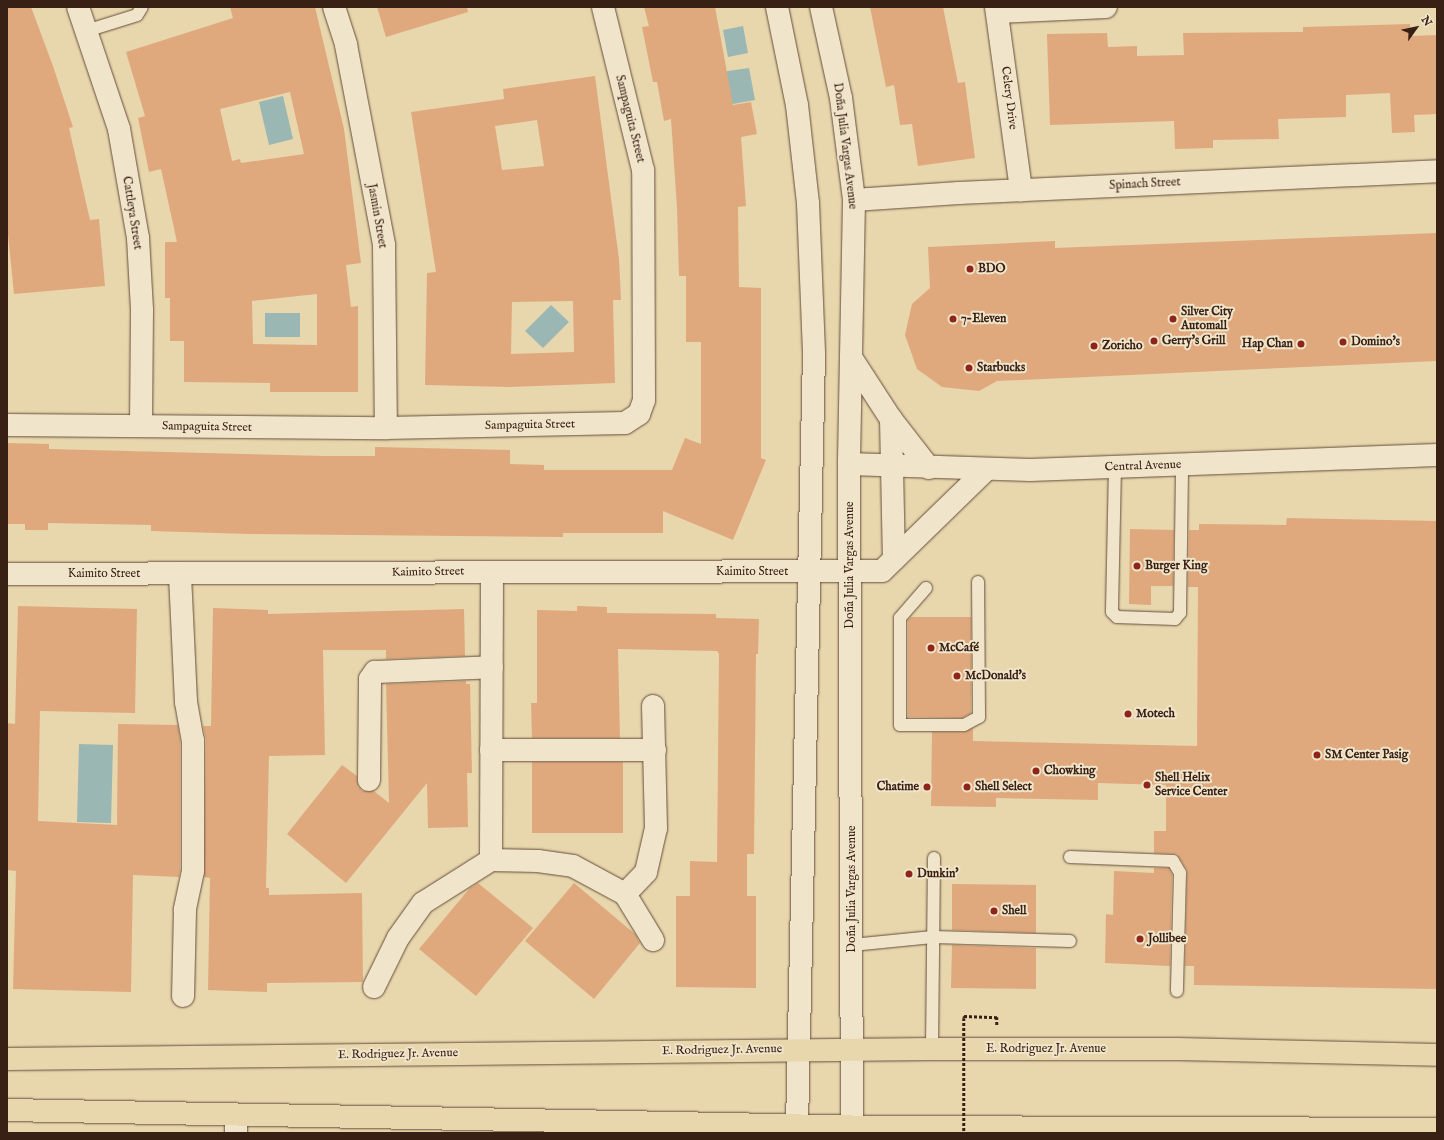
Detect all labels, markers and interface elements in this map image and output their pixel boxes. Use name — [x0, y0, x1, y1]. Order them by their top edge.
north arrow — [1396, 8, 1436, 48]
text: N — [1418, 14, 1435, 29]
street label: Celery Drive — [998, 66, 1020, 130]
street label: Sampaguita Street — [612, 74, 648, 164]
street label: Doña Julia Vargas Avenue — [830, 82, 860, 210]
street label: Cattleya Street — [119, 175, 145, 251]
street label: Spinach Street — [1109, 175, 1181, 193]
street label: Jasmin Street — [364, 183, 390, 249]
place label: BDO — [978, 262, 1005, 276]
marker: BDO — [965, 264, 975, 274]
place label: Silver City Automall — [1181, 305, 1233, 333]
place label: 7-Eleven — [961, 312, 1006, 326]
marker: 7-Eleven — [948, 314, 958, 324]
marker: Silver City Automall — [1168, 314, 1178, 324]
place label: Gerry's Grill — [1162, 334, 1226, 348]
place label: Domino's — [1351, 335, 1400, 349]
marker: Gerry's Grill — [1149, 336, 1159, 346]
place label: Hap Chan — [1242, 337, 1293, 351]
marker: Domino's — [1338, 337, 1348, 347]
place label: Zoricho — [1102, 339, 1142, 353]
marker: Hap Chan — [1296, 339, 1306, 349]
marker: Zoricho — [1089, 341, 1099, 351]
place label: Starbucks — [977, 361, 1025, 375]
marker: Starbucks — [964, 363, 974, 373]
street label: Sampaguita Street — [485, 417, 575, 433]
street label: Sampaguita Street — [162, 419, 252, 435]
street label: Central Avenue — [1104, 457, 1182, 475]
street label: Doña Julia Vargas Avenue — [843, 501, 857, 629]
place label: Burger King — [1145, 559, 1207, 573]
marker: Burger King — [1132, 561, 1142, 571]
street label: Kaimito Street — [392, 564, 464, 580]
street label: Kaimito Street — [716, 565, 788, 579]
street label: Kaimito Street — [68, 567, 140, 581]
place label: McCafé — [939, 641, 979, 655]
marker: McCafé — [926, 643, 936, 653]
place label: McDonald's — [965, 669, 1026, 683]
marker: McDonald's — [952, 671, 962, 681]
place label: Motech — [1136, 707, 1175, 721]
marker: Motech — [1123, 709, 1133, 719]
place label: SM Center Pasig — [1325, 748, 1408, 762]
marker: SM Center Pasig — [1312, 750, 1322, 760]
place label: Chowking — [1044, 764, 1096, 778]
marker: Chowking — [1031, 766, 1041, 776]
place label: Shell Helix Service Center — [1155, 771, 1227, 799]
place label: Chatime — [877, 780, 919, 794]
place label: Shell Select — [975, 780, 1032, 794]
marker: Shell Helix Service Center — [1142, 780, 1152, 790]
marker: Chatime — [922, 782, 932, 792]
marker: Shell Select — [962, 782, 972, 792]
street label: Doña Julia Vargas Avenue — [845, 825, 859, 953]
place label: Dunkin' — [917, 867, 959, 881]
marker: Dunkin' — [904, 869, 914, 879]
place label: Shell — [1002, 904, 1027, 918]
marker: Shell — [989, 906, 999, 916]
place label: Jollibee — [1148, 932, 1186, 946]
marker: Jollibee — [1135, 934, 1145, 944]
street label: E. Rodriguez Jr. Avenue — [662, 1042, 782, 1058]
street label: E. Rodriguez Jr. Avenue — [986, 1042, 1106, 1056]
street label: E. Rodriguez Jr. Avenue — [338, 1046, 458, 1062]

